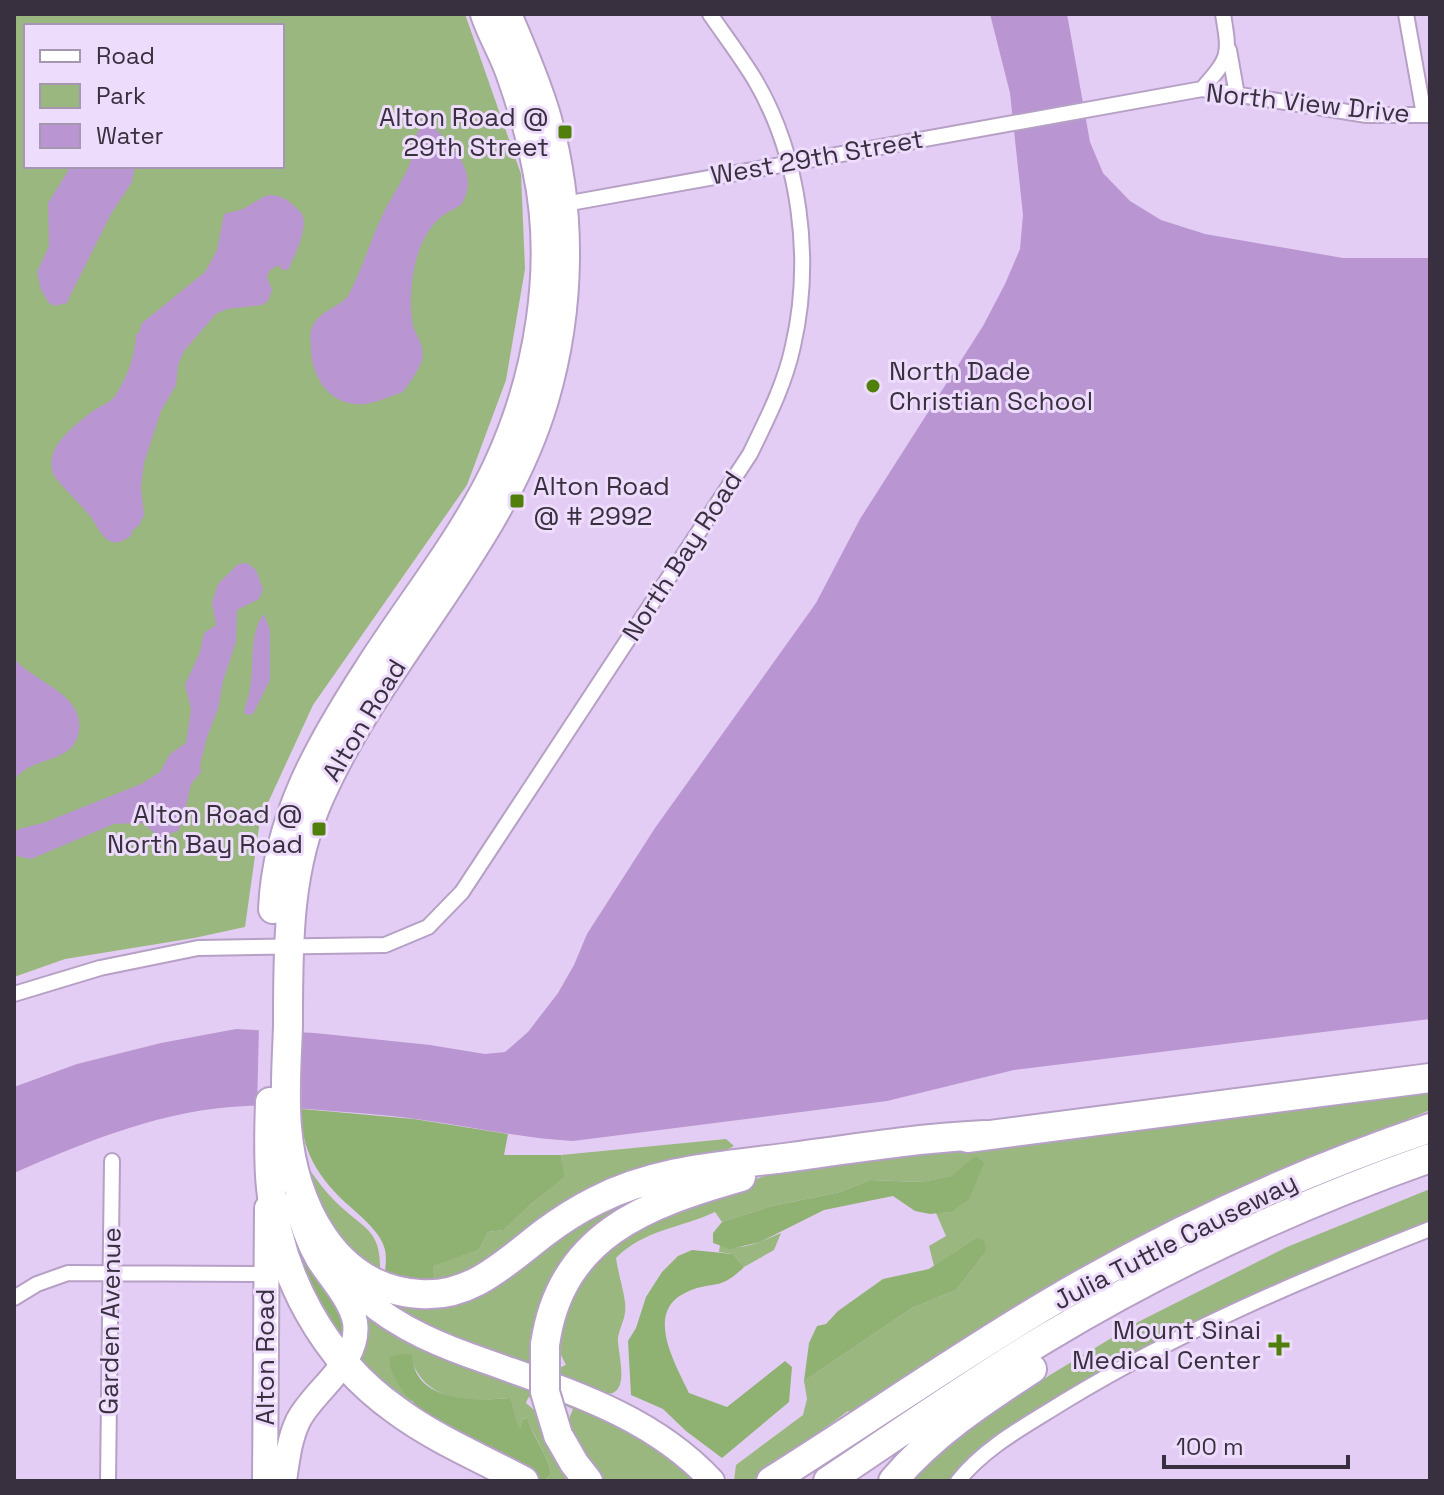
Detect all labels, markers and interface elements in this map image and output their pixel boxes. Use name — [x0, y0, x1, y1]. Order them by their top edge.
legend — [24, 24, 284, 168]
text: Road — [96, 40, 155, 71]
street label: North View Drive — [1204, 75, 1412, 131]
text: Park — [96, 80, 146, 111]
place label: Alton Road @ 29th Street — [379, 100, 549, 164]
text: Water — [96, 120, 164, 151]
street label: West 29th Street — [708, 122, 926, 192]
marker: Alton Road @ 29th Street — [556, 123, 574, 141]
place label: North Dade Christian School — [889, 354, 1093, 418]
marker: North Dade Christian School — [864, 377, 882, 395]
street label: North Bay Road — [614, 465, 750, 647]
place label: Alton Road @ # 2992 — [533, 469, 670, 533]
marker: Alton Road @ # 2992 — [508, 492, 526, 510]
street label: Alton Road — [314, 653, 414, 787]
place label: Alton Road @ North Bay Road — [107, 797, 303, 861]
marker: Alton Road @ North Bay Road — [310, 820, 328, 838]
street label: Julia Tuttle Causeway — [1047, 1165, 1303, 1317]
street label: Garden Avenue — [91, 1227, 129, 1415]
street label: Alton Road — [248, 1289, 282, 1425]
place label: Mount Sinai Medical Center — [1072, 1313, 1261, 1377]
marker: Mount Sinai Medical Center — [1268, 1334, 1290, 1356]
scale bar — [1164, 1419, 1348, 1469]
text: 100 m — [1176, 1431, 1244, 1462]

